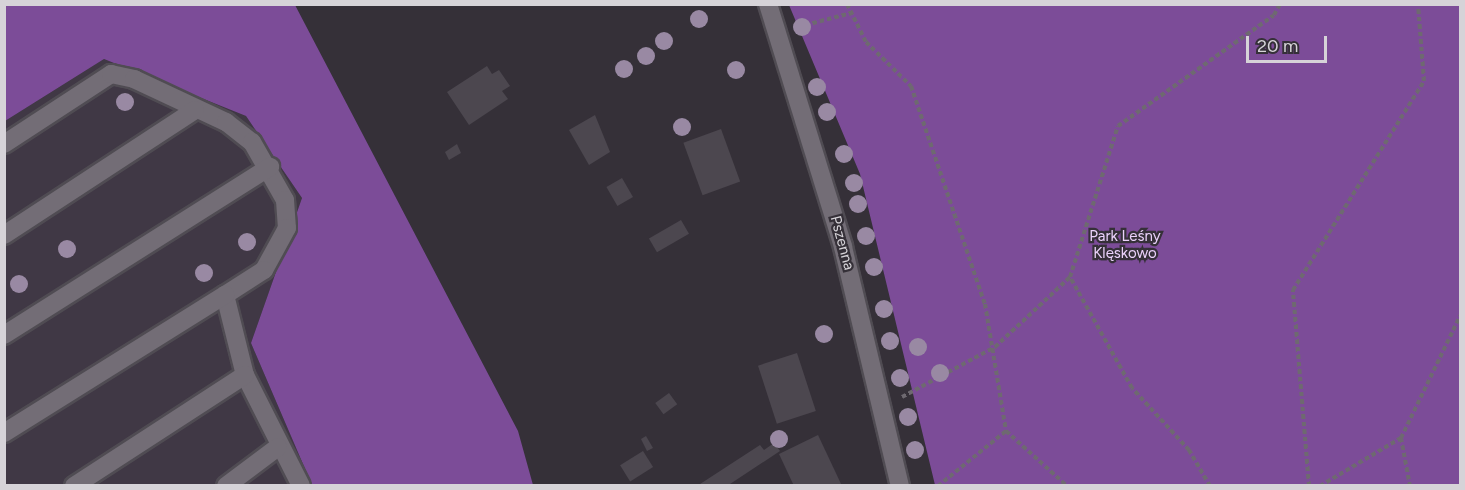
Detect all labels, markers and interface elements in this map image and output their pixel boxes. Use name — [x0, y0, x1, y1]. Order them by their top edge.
scale bar — [1249, 24, 1330, 62]
text: 20 m — [1257, 35, 1298, 57]
street label: Pszenna — [826, 214, 858, 272]
park label: Park Leśny Klęskowo — [1089, 227, 1161, 262]

